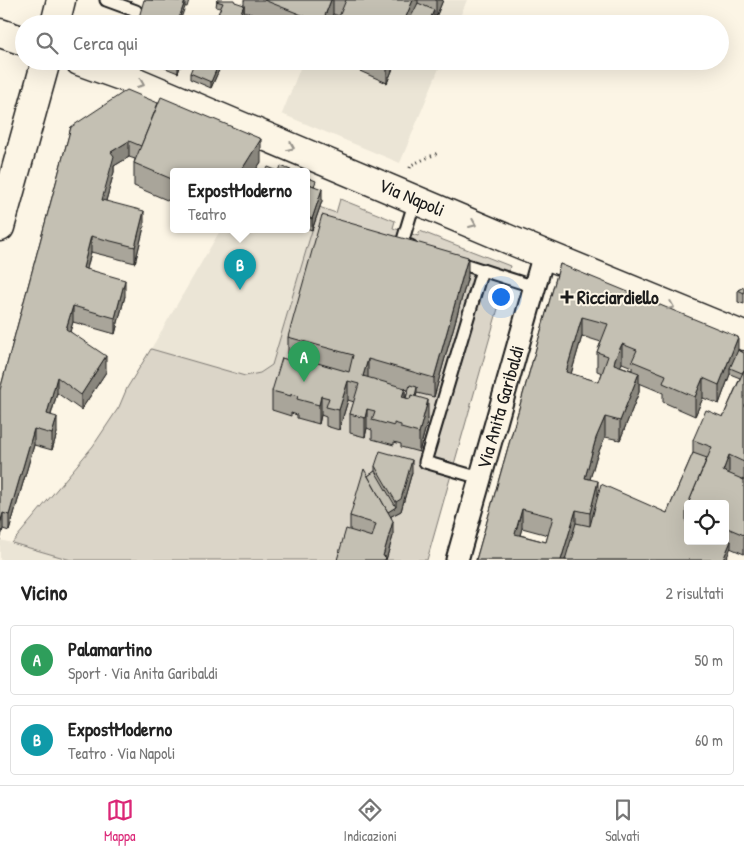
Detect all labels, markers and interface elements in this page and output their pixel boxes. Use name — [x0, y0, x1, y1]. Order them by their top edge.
search box — [15, 15, 729, 70]
icon: search — [33, 29, 61, 57]
text: Cerca qui — [73, 30, 138, 56]
one-way arrow — [136, 78, 145, 88]
one-way arrow — [286, 140, 295, 151]
popup — [170, 168, 310, 233]
street label: Via Napoli — [375, 171, 449, 223]
text: ExpostModerno — [188, 177, 292, 203]
text: Teatro — [188, 203, 226, 225]
one-way arrow — [468, 217, 477, 228]
pin: B — [224, 249, 256, 290]
your location — [488, 284, 514, 310]
place label: Ricciardiello — [577, 284, 659, 310]
marker: Ricciardiello — [561, 291, 573, 303]
one-way arrow — [667, 300, 675, 310]
pin: A — [288, 341, 320, 382]
street label: Via Anita Garibaldi — [470, 342, 530, 472]
map controls — [684, 500, 729, 545]
button: locate — [684, 500, 729, 545]
text: Vicino — [20, 578, 67, 607]
text: 2 risultati — [665, 582, 724, 604]
text: Palamartino — [68, 636, 152, 662]
text: A — [33, 649, 41, 671]
text: 50 m — [695, 649, 723, 671]
text: Sport · Via Anita Garibaldi — [68, 662, 218, 684]
text: ExpostModerno — [68, 716, 172, 742]
text: B — [33, 729, 41, 751]
text: 60 m — [695, 729, 723, 751]
text: Teatro · Via Napoli — [68, 742, 175, 764]
tab: Mappa — [104, 796, 135, 845]
tab: Indicazioni — [344, 796, 397, 845]
tab: Salvati — [605, 796, 640, 845]

